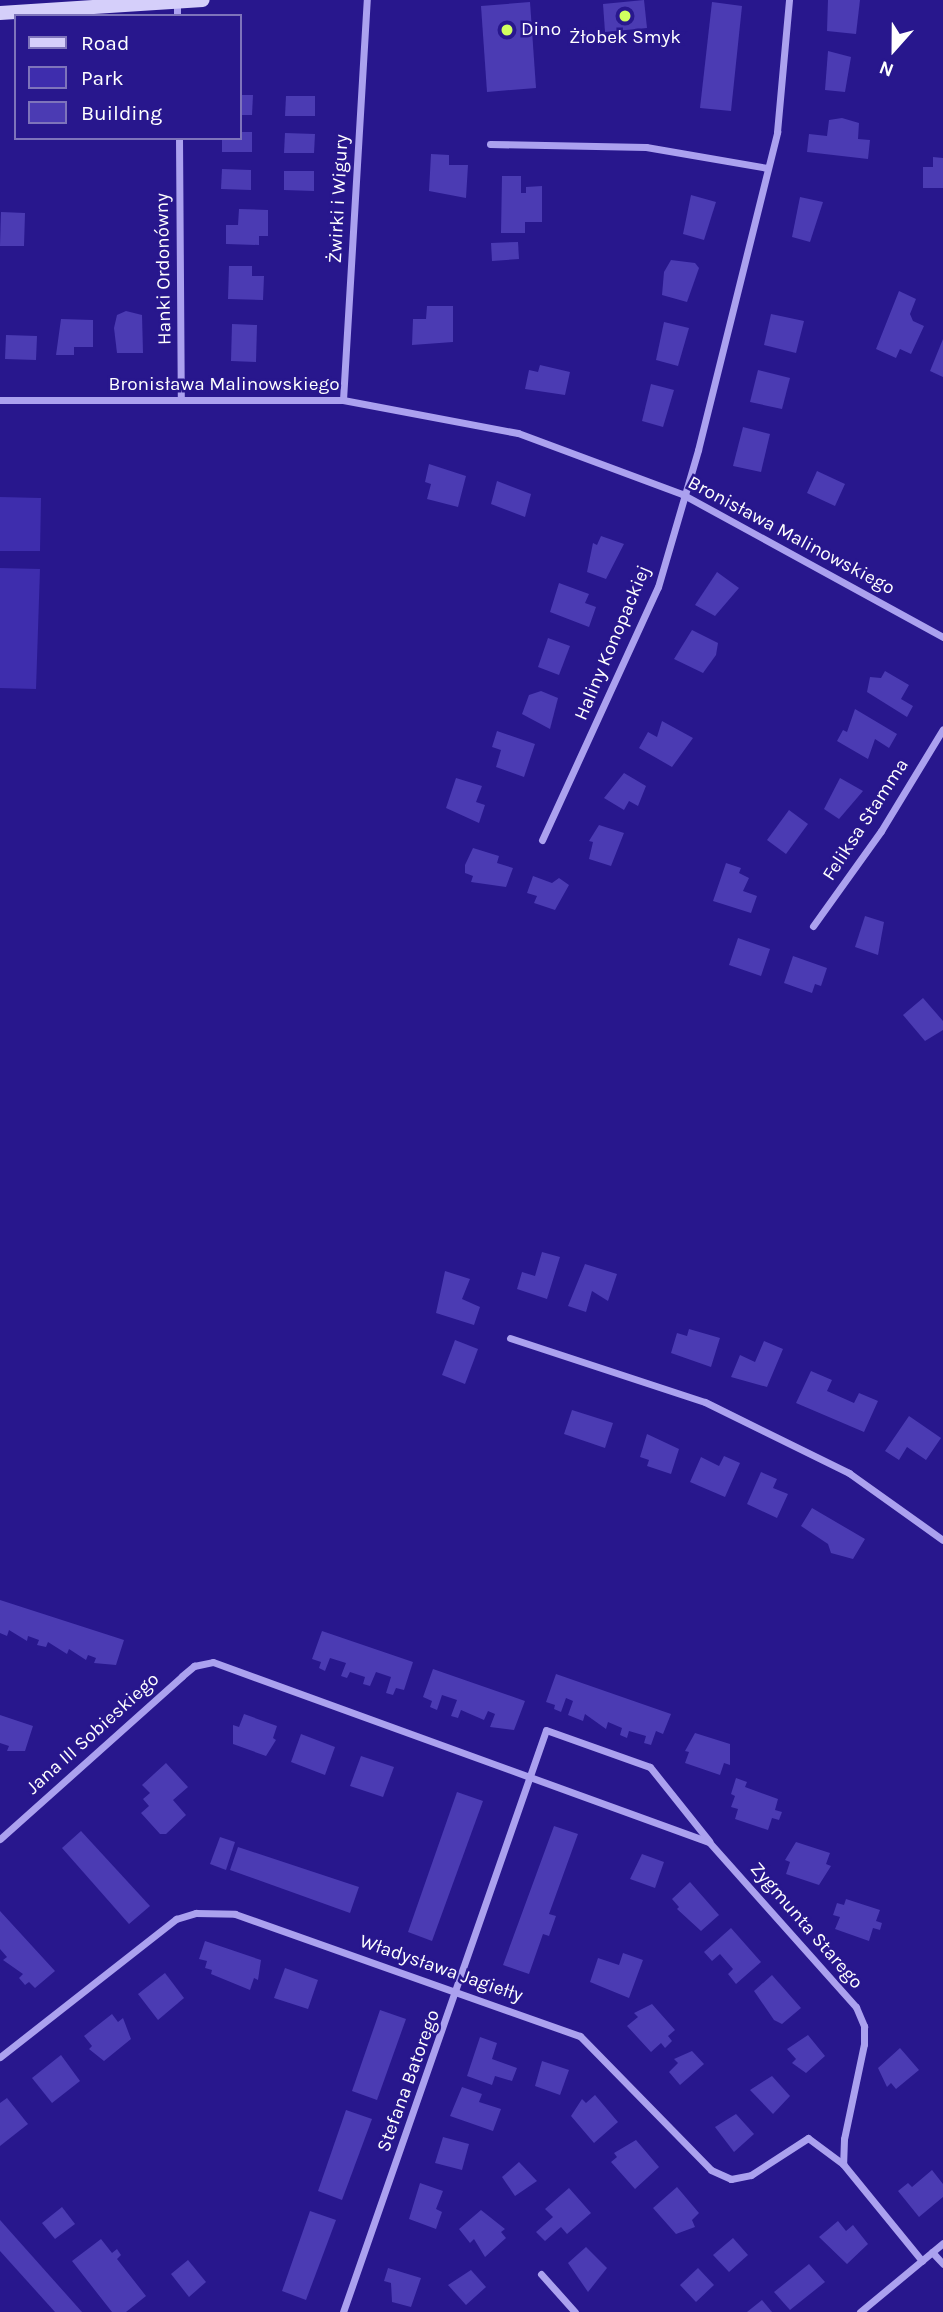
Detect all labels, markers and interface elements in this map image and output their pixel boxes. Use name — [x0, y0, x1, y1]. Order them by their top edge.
marker: Żłobek Smyk — [617, 8, 633, 24]
legend — [14, 14, 242, 140]
north arrow — [859, 14, 929, 84]
place label: Dino — [521, 19, 561, 41]
marker: Dino — [499, 22, 515, 38]
place label: Żłobek Smyk — [569, 27, 681, 49]
text: Road — [81, 31, 129, 55]
text: N — [876, 56, 897, 81]
text: Park — [81, 66, 124, 90]
text: Building — [81, 101, 162, 125]
street label: Żwirki i Wigury — [324, 134, 354, 264]
street label: Hanki Ordonówny — [151, 193, 177, 345]
street label: Bronisława Malinowskiego — [108, 374, 340, 396]
street label: Bronisława Malinowskiego — [684, 472, 898, 600]
street label: Haliny Konopackiej — [570, 562, 656, 724]
street label: Feliksa Stamma — [818, 755, 914, 885]
street label: Jana III Sobieskiego — [22, 1668, 164, 1800]
street label: Zygmunta Starego — [745, 1858, 867, 1994]
street label: Władysława Jagiełły — [356, 1930, 526, 2008]
street label: Stefana Batorego — [373, 2007, 445, 2155]

